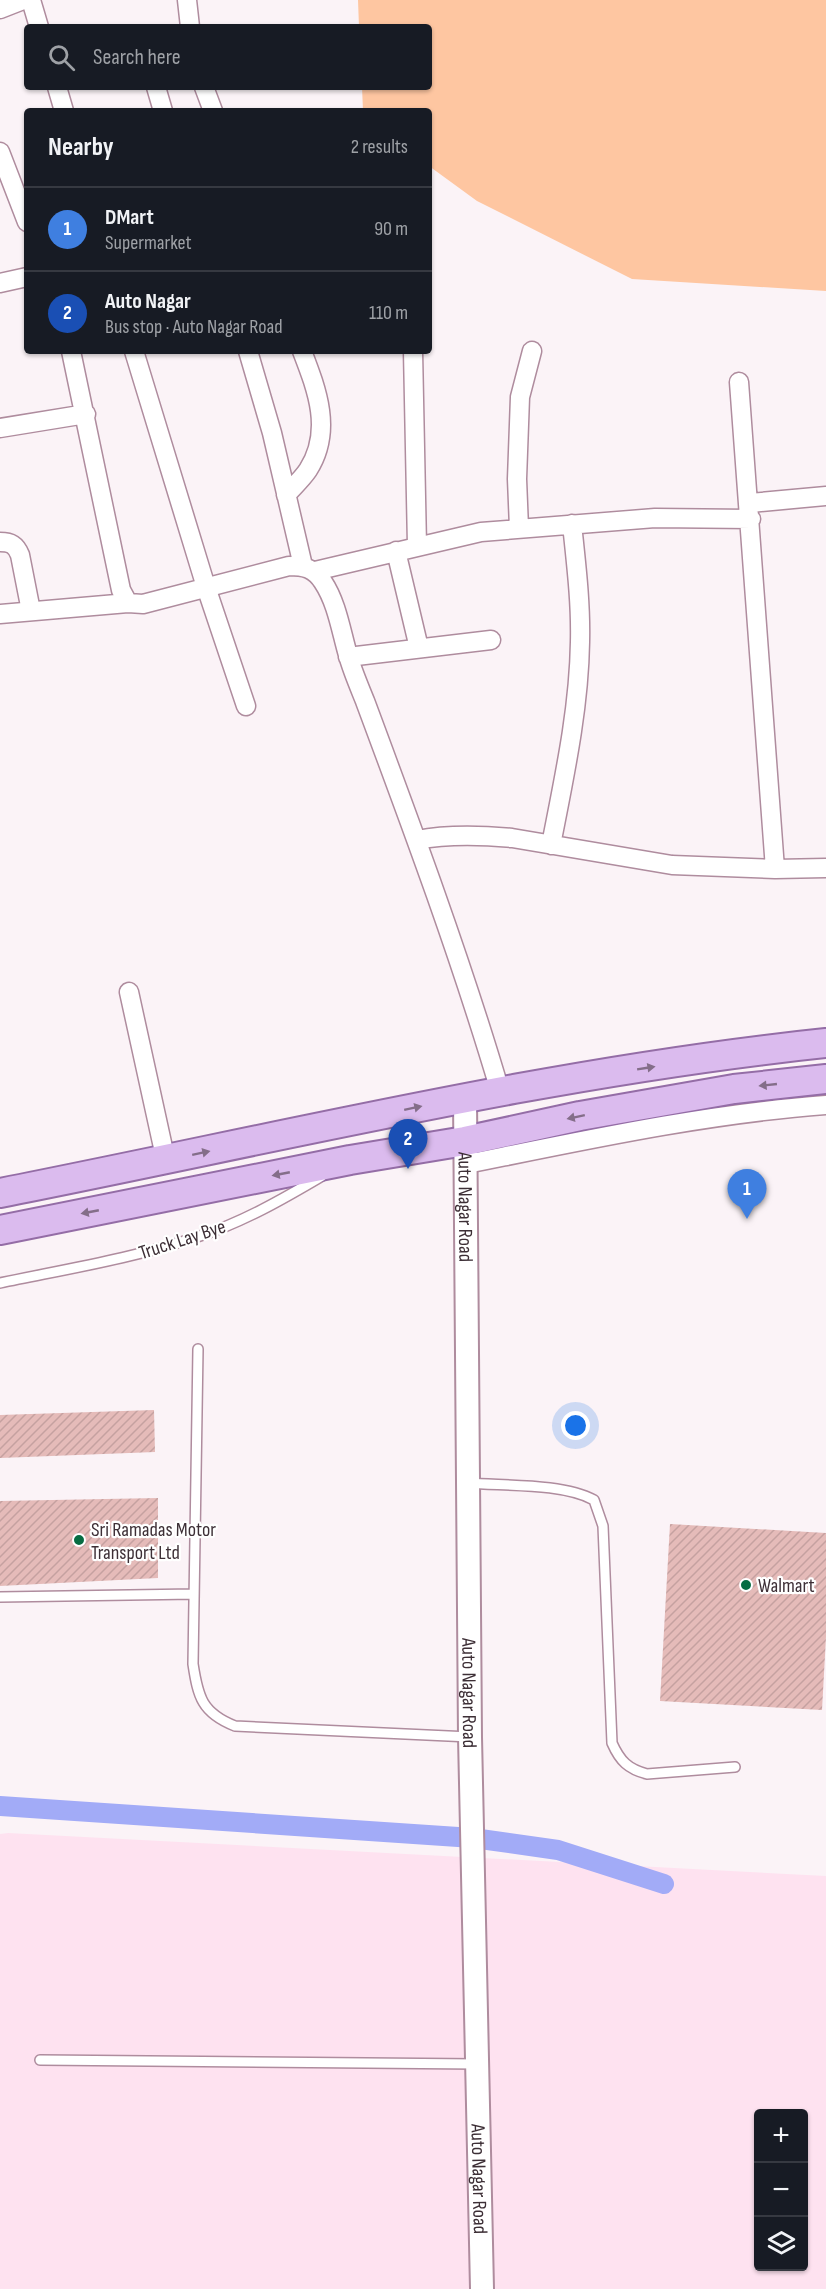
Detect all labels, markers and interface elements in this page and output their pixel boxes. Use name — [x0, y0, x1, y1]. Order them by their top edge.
search box — [24, 24, 432, 90]
icon: search — [45, 41, 78, 74]
text: Search here — [93, 44, 180, 71]
text: Nearby — [48, 132, 114, 163]
text: 2 results — [351, 135, 408, 159]
text: DMart — [105, 204, 154, 231]
text: 1 — [64, 217, 71, 241]
text: 90 m — [374, 217, 408, 241]
text: Supermarket — [105, 231, 192, 255]
text: Auto Nagar — [105, 288, 191, 315]
text: 2 — [63, 301, 72, 325]
text: 110 m — [369, 301, 408, 325]
text: Bus stop · Auto Nagar Road — [105, 315, 283, 339]
one-way arrow — [637, 1063, 656, 1072]
one-way arrow — [758, 1080, 777, 1090]
one-way arrow — [404, 1103, 423, 1112]
one-way arrow — [566, 1113, 585, 1122]
pin: 2 — [388, 1120, 428, 1169]
one-way arrow — [192, 1148, 211, 1157]
street label: Auto Nagar Road — [452, 1151, 477, 1262]
one-way arrow — [271, 1170, 290, 1179]
pin: 1 — [728, 1170, 766, 1219]
one-way arrow — [80, 1208, 99, 1217]
street label: Truck Lay Bye — [136, 1215, 229, 1265]
your location — [561, 1411, 590, 1440]
place label: Sri Ramadas Motor Transport Ltd — [91, 1518, 216, 1565]
marker: Sri Ramadas Motor Transport Ltd — [72, 1533, 86, 1547]
place label: Walmart — [758, 1574, 815, 1598]
marker: Walmart — [739, 1578, 753, 1592]
street label: Auto Nagar Road — [456, 1637, 481, 1748]
map controls — [754, 2109, 808, 2271]
button: + — [754, 2109, 808, 2163]
street label: Auto Nagar Road — [465, 2123, 492, 2234]
button: − — [754, 2163, 808, 2217]
button: layers — [754, 2217, 808, 2271]

